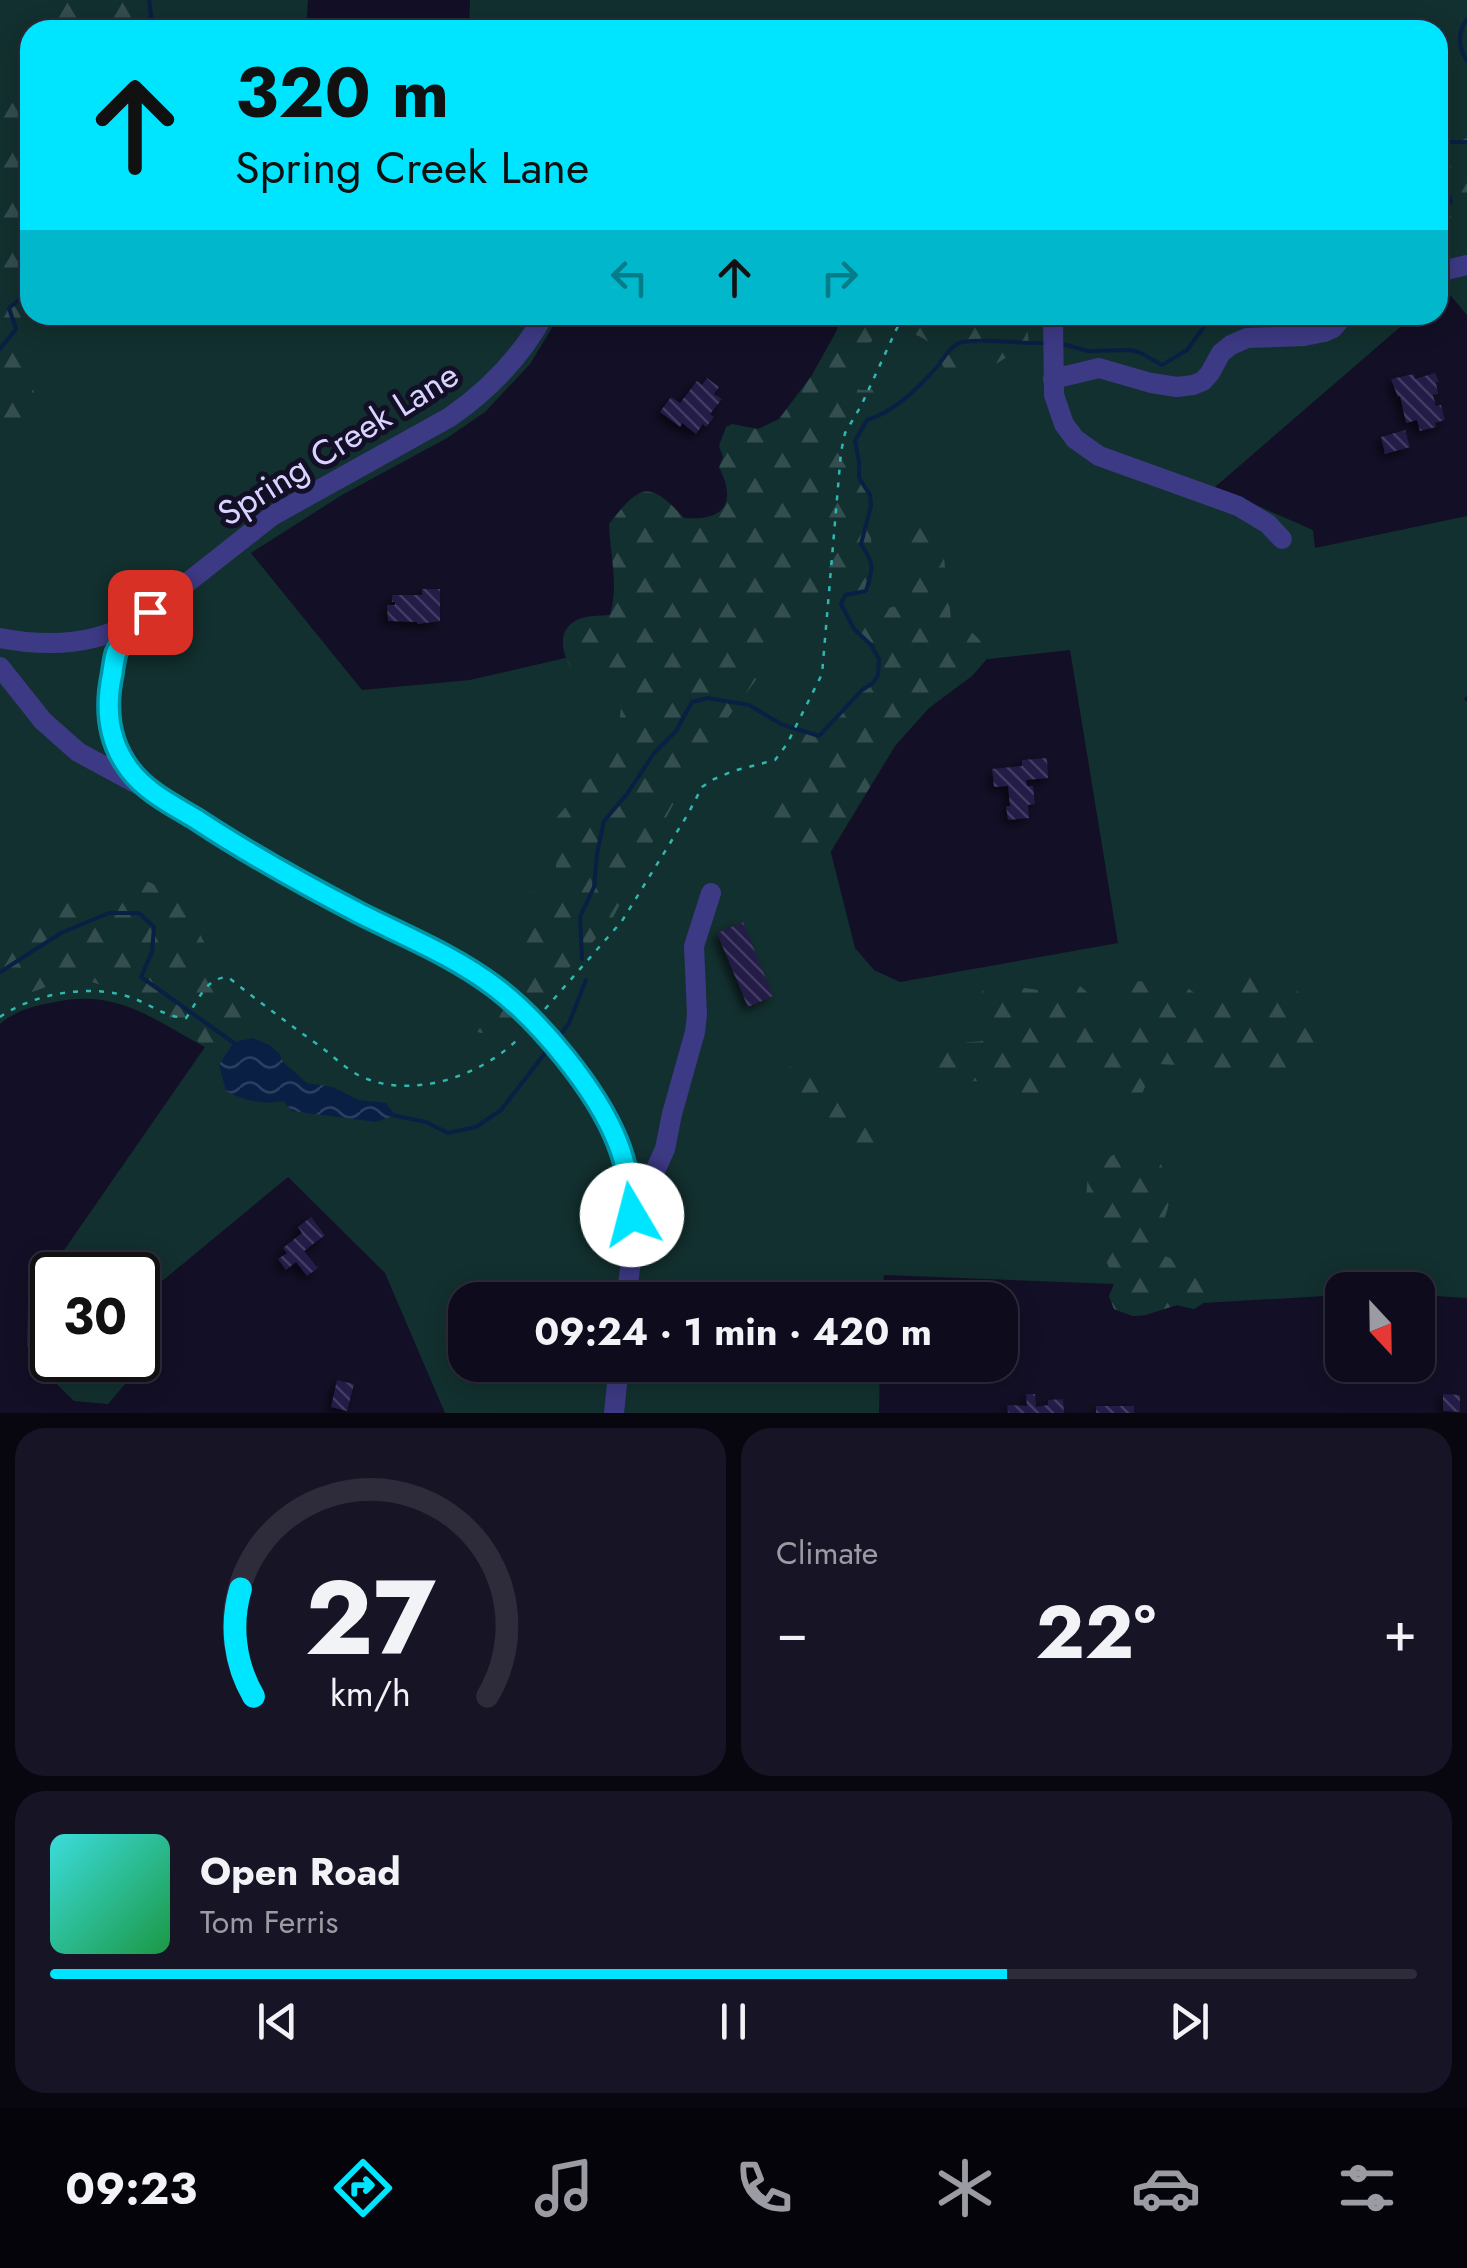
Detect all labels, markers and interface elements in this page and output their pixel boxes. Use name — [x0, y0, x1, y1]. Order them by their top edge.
text: 320 m — [235, 42, 449, 143]
icon: ahead — [70, 60, 200, 190]
text: Spring Creek Lane — [235, 135, 589, 200]
icon: left — [602, 250, 657, 305]
icon: ahead — [707, 250, 762, 305]
icon: right — [812, 250, 867, 305]
street label: Spring Creek Lane — [208, 350, 468, 538]
pin — [108, 570, 193, 655]
icon: arrive — [123, 585, 178, 640]
position arrow — [580, 1163, 684, 1267]
speed limit sign: 30 — [30, 1252, 160, 1382]
north arrow — [1325, 1272, 1435, 1382]
map controls — [1325, 1272, 1435, 1382]
text: 09:24 · 1 min · 420 m — [534, 1304, 932, 1359]
text: Climate — [776, 1530, 878, 1576]
text: 27 — [305, 1543, 436, 1693]
text: 22° — [1035, 1578, 1156, 1686]
text: − — [776, 1592, 808, 1672]
text: + — [1383, 1592, 1417, 1672]
text: km/h — [330, 1668, 411, 1719]
text: Open Road — [200, 1844, 401, 1899]
text: Tom Ferris — [200, 1899, 338, 1945]
icon: previous — [250, 1994, 305, 2049]
icon: pause — [706, 1994, 761, 2049]
icon: next — [1162, 1994, 1217, 2049]
icon: directions — [328, 2153, 398, 2223]
icon: music — [529, 2153, 599, 2223]
icon: phone — [729, 2153, 799, 2223]
icon: climate — [930, 2153, 1000, 2223]
icon: car — [1131, 2153, 1201, 2223]
icon: filters — [1332, 2153, 1402, 2223]
text: 09:23 — [65, 2156, 197, 2221]

